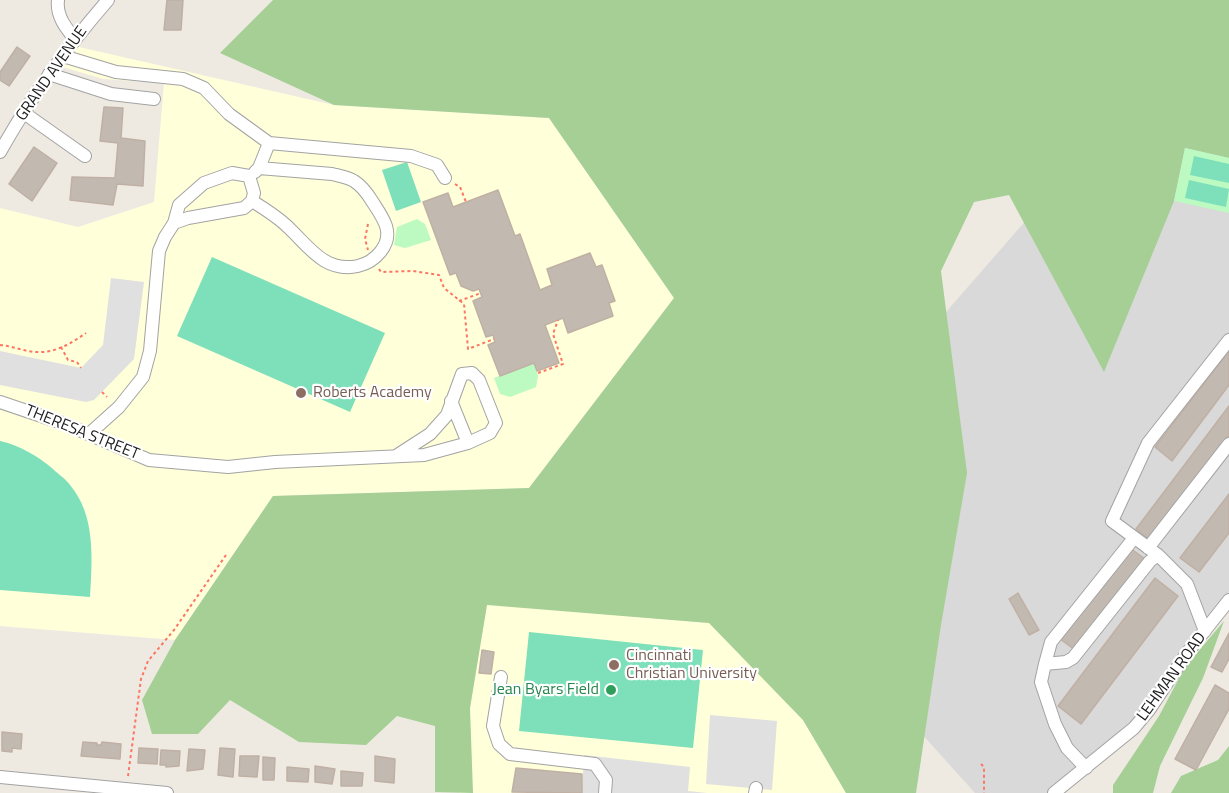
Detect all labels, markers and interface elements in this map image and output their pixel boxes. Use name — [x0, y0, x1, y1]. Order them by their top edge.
street label: GRAND AVENUE — [12, 23, 92, 125]
place label: Roberts Academy — [313, 383, 432, 403]
marker: Roberts Academy — [294, 386, 308, 400]
street label: THERESA STREET — [22, 401, 142, 465]
street label: LEHMAN ROAD — [1133, 629, 1211, 725]
place label: Cincinnati Christian University — [626, 646, 757, 684]
marker: Cincinnati Christian University — [607, 658, 621, 672]
place label: Jean Byars Field — [492, 680, 599, 700]
marker: Jean Byars Field — [604, 683, 618, 697]

